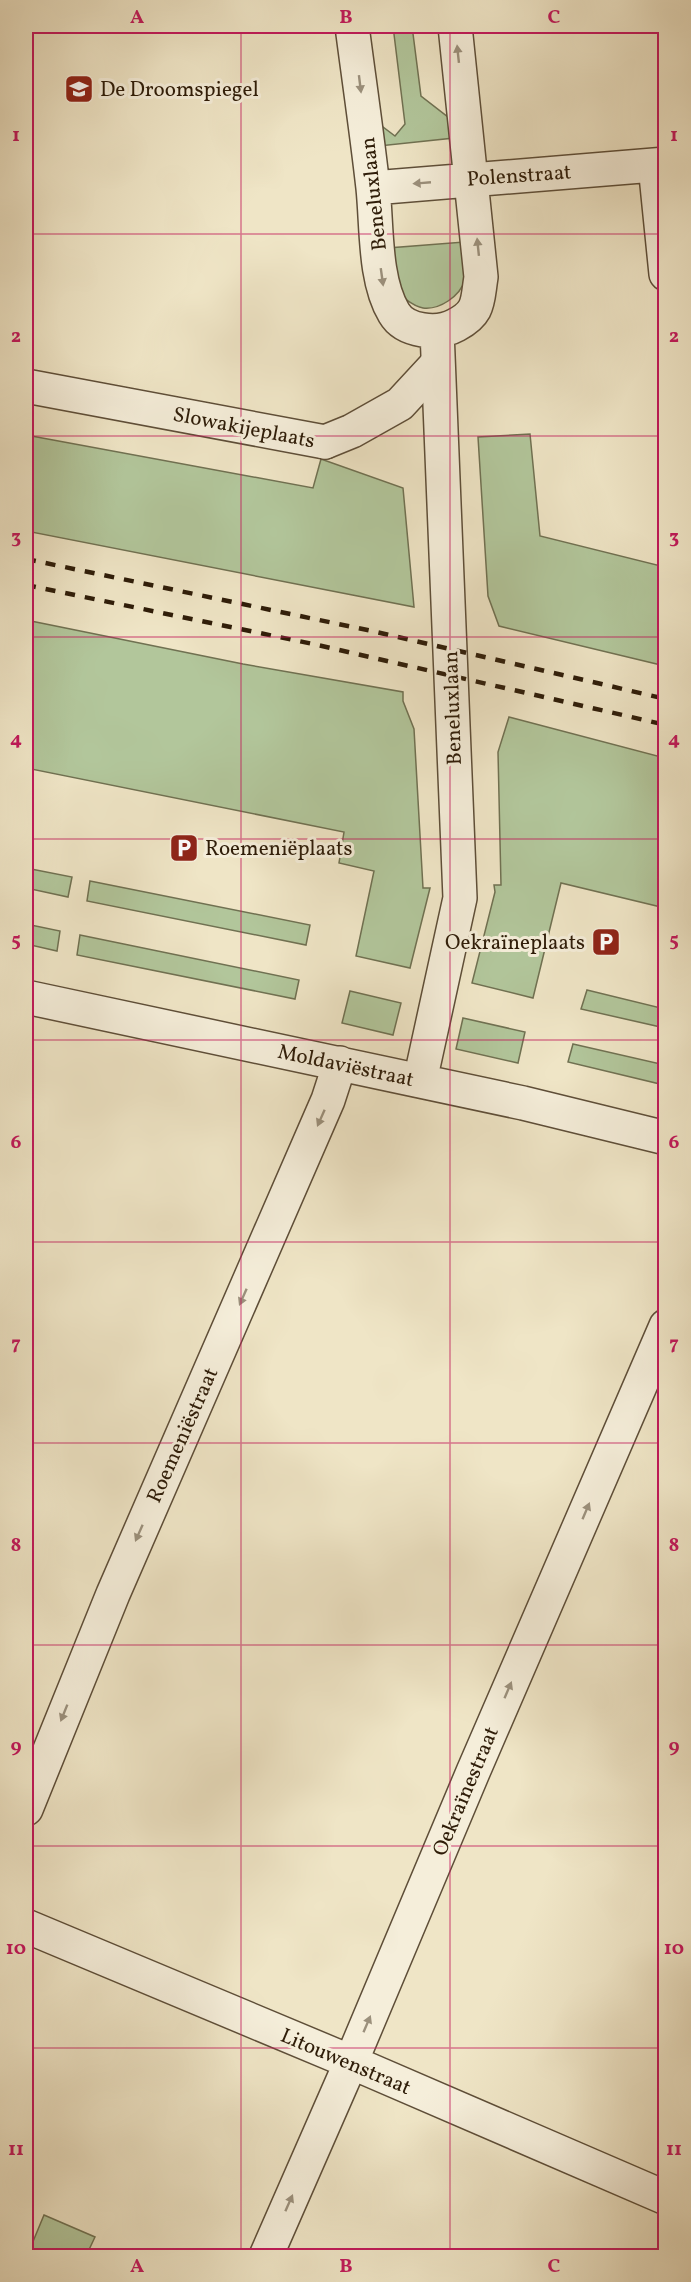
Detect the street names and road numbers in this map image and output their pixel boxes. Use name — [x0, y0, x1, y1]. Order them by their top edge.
street label: Beneluxlaan — [354, 135, 395, 252]
street label: Polenstraat — [466, 158, 572, 195]
street label: Slowakijeplaats — [170, 400, 317, 456]
street label: Beneluxlaan — [437, 650, 470, 766]
street label: Moldaviëstraat — [275, 1038, 416, 1095]
street label: Roemeniëstraat — [141, 1363, 226, 1508]
street label: Oekraïnestraat — [426, 1722, 507, 1861]
street label: Litouwenstraat — [276, 2022, 415, 2103]

